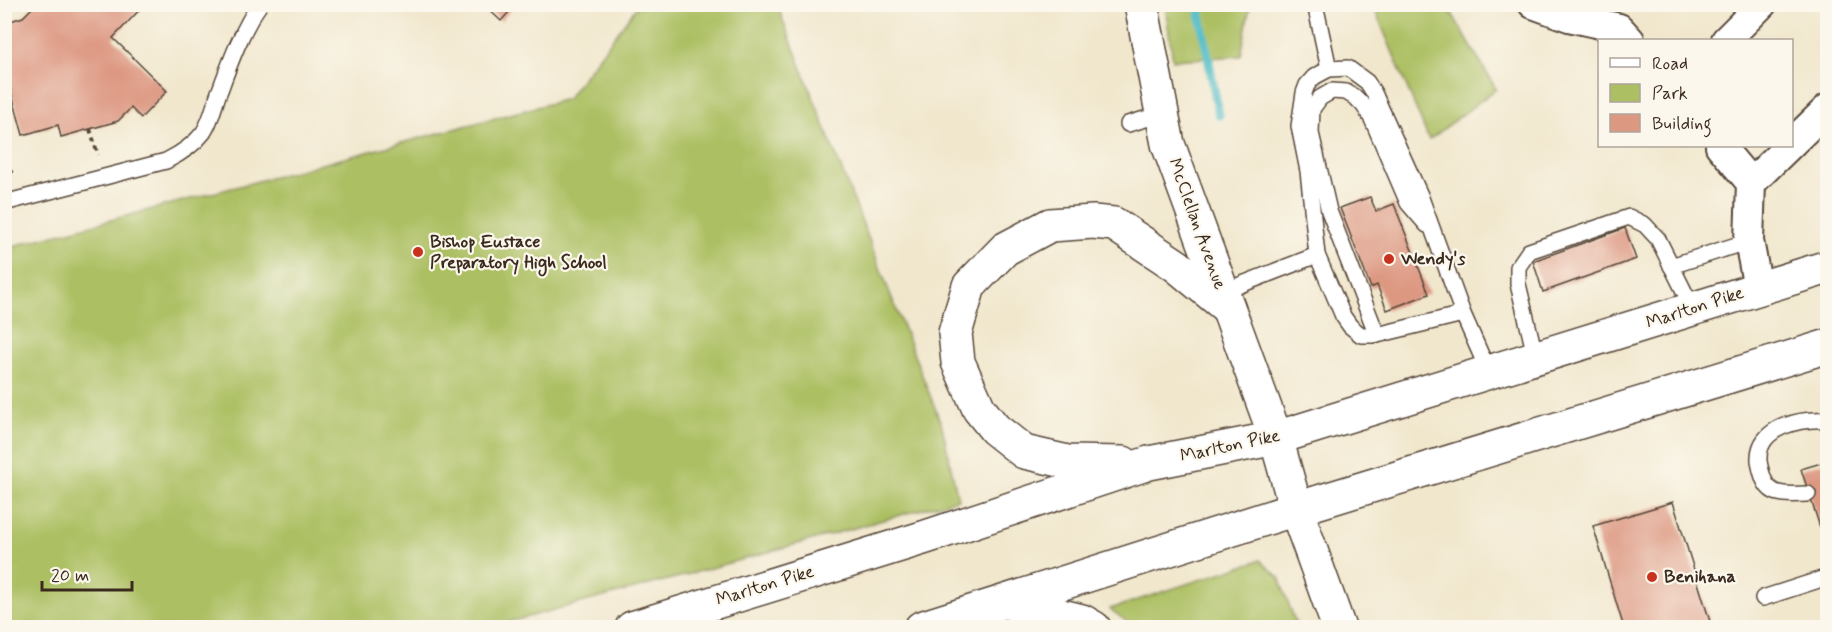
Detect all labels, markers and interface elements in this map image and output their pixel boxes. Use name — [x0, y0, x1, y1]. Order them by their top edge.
legend — [1598, 39, 1793, 147]
text: Road — [1652, 52, 1688, 76]
text: Park — [1652, 82, 1688, 106]
text: Building — [1652, 112, 1712, 138]
street label: McClellan Avenue — [1162, 155, 1232, 293]
place label: Bishop Eustace Preparatory High School — [430, 230, 607, 277]
marker: Bishop Eustace Preparatory High School — [411, 245, 425, 259]
place label: Wendy's — [1400, 247, 1465, 271]
marker: Wendy's — [1382, 252, 1396, 266]
street label: Marlton Pike — [1643, 281, 1747, 335]
street label: Marlton Pike — [1178, 424, 1282, 468]
scale bar — [42, 554, 132, 592]
street label: Marlton Pike — [713, 560, 817, 612]
text: 20 m — [51, 564, 89, 588]
place label: Benihana — [1664, 565, 1736, 589]
marker: Benihana — [1645, 570, 1659, 584]

